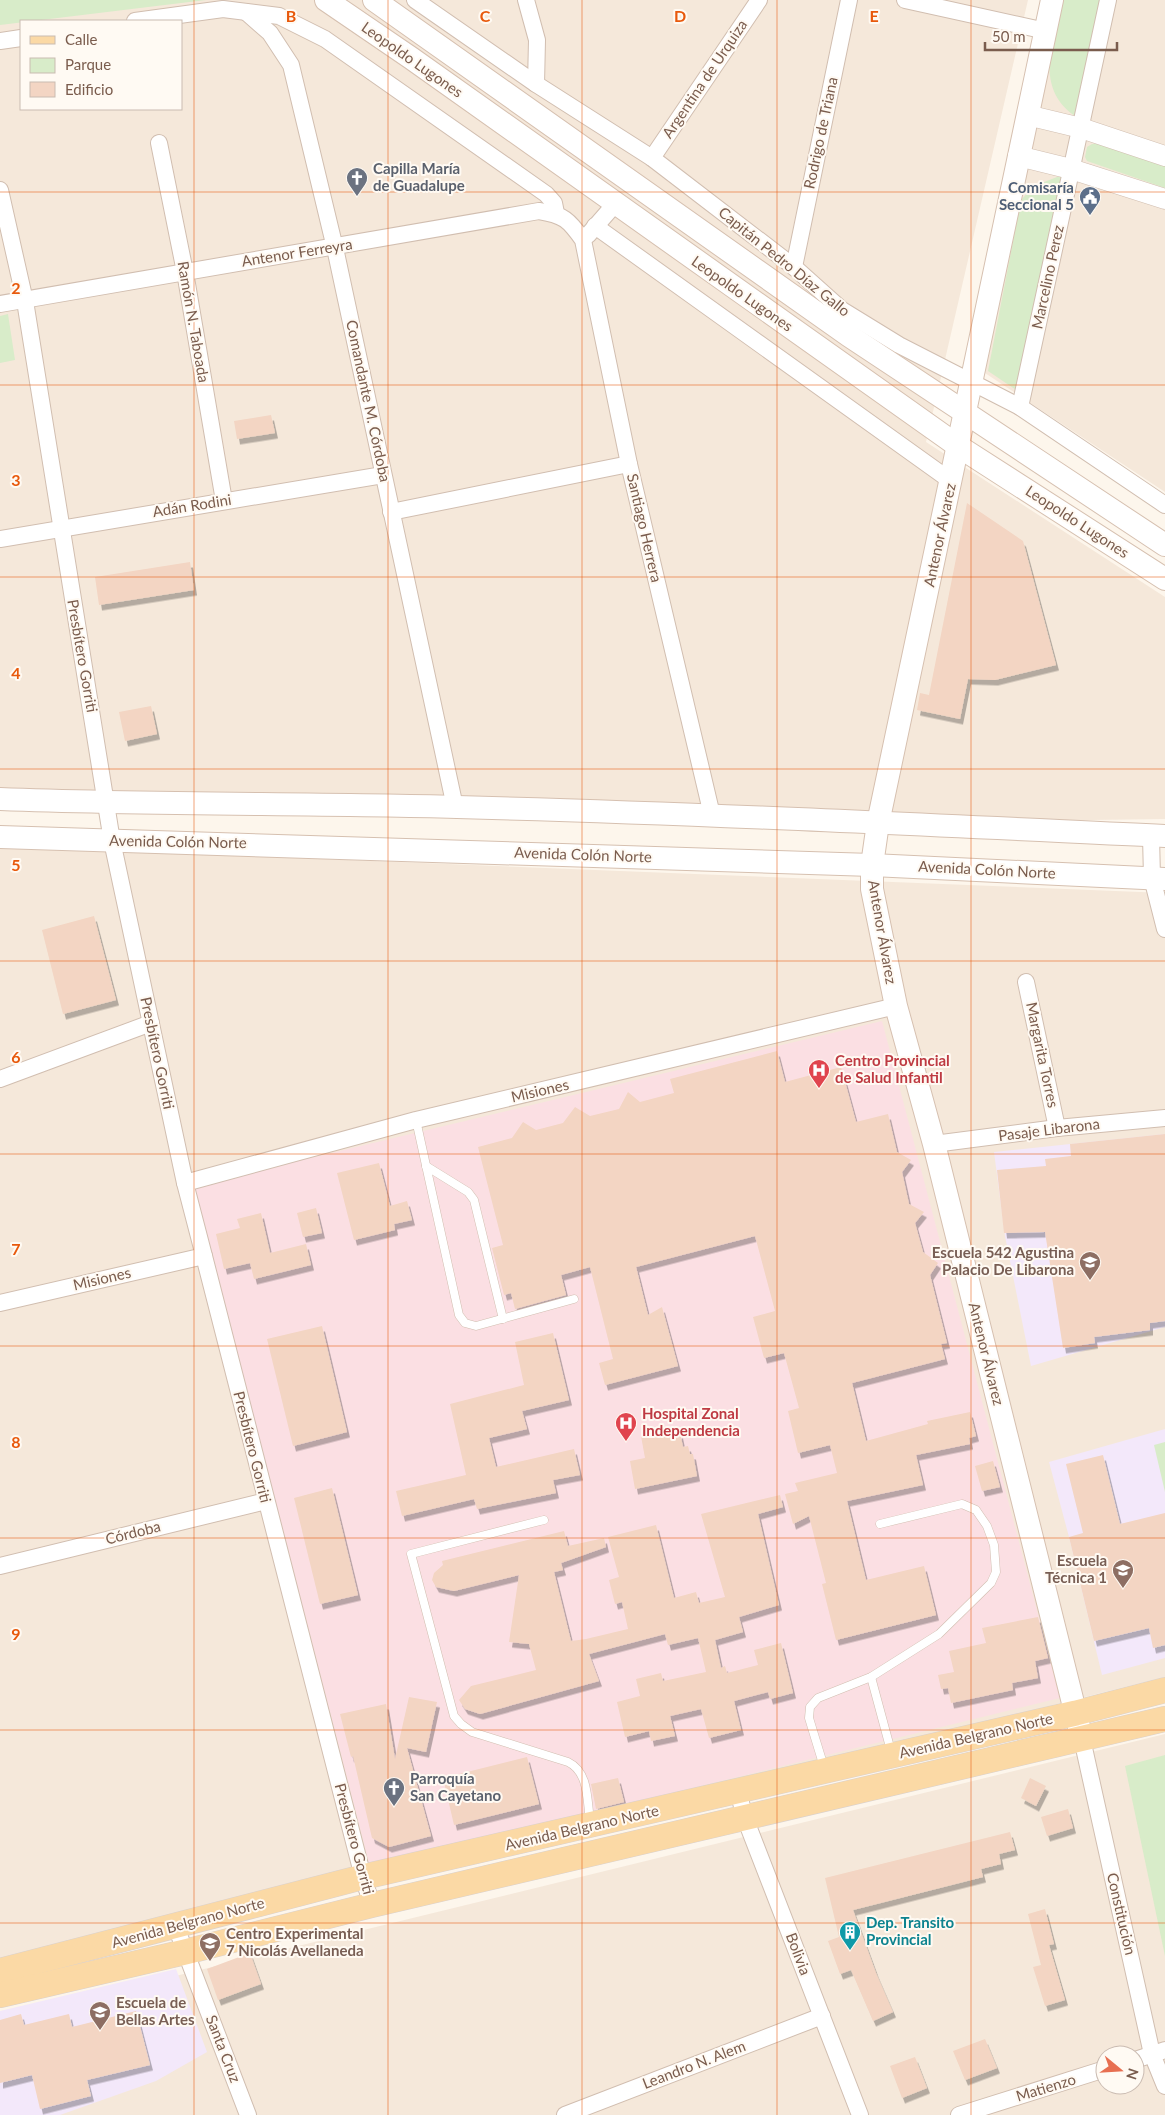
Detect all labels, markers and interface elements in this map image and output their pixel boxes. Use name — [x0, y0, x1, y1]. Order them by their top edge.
text: B — [286, 6, 296, 25]
text: C — [480, 6, 491, 25]
text: D — [674, 6, 686, 25]
text: E — [869, 6, 879, 25]
street label: Argentina de Urquiza — [658, 16, 750, 141]
street label: Leopoldo Lugones — [359, 18, 467, 101]
legend — [20, 20, 182, 110]
scale bar — [985, 20, 1118, 52]
text: 50 m — [992, 27, 1026, 45]
text: Calle — [65, 30, 98, 48]
text: Parque — [65, 55, 111, 73]
street label: Rodrigo de Triana — [799, 75, 841, 191]
text: Edificio — [65, 80, 113, 98]
place label: Capilla María de Guadalupe — [373, 159, 465, 194]
church icon: Capilla María de Guadalupe — [345, 166, 369, 197]
place label: Comisaría Seccional 5 — [999, 178, 1074, 213]
public building icon: Comisaría Seccional 5 — [1078, 185, 1102, 216]
street label: Capitán Pedro Díaz Gallo — [715, 203, 854, 320]
street label: Marcelino Perez — [1027, 223, 1067, 330]
street label: Antenor Ferreyra — [240, 234, 354, 270]
street label: Leopoldo Lugones — [689, 252, 797, 335]
street label: Ramón N. Taboada — [174, 260, 214, 384]
text: 2 — [11, 278, 21, 297]
street label: Comandante M. Córdoba — [343, 318, 395, 484]
text: 3 — [11, 470, 21, 489]
street label: Santiago Herrera — [624, 472, 666, 584]
street label: Antenor Álvarez — [919, 481, 959, 588]
street label: Leopoldo Lugones — [1023, 481, 1133, 561]
street label: Adán Rodini — [151, 490, 232, 520]
street label: Presbítero Gorriti — [64, 598, 102, 714]
text: 4 — [11, 663, 21, 682]
street label: Avenida Colón Norte — [109, 831, 247, 851]
street label: Avenida Colón Norte — [514, 843, 652, 865]
text: 5 — [11, 855, 21, 874]
street label: Avenida Colón Norte — [918, 856, 1056, 882]
street label: Antenor Álvarez — [865, 878, 901, 986]
street label: Presbítero Gorriti — [137, 995, 179, 1111]
street label: Margarita Torres — [1023, 1000, 1063, 1109]
text: 6 — [11, 1047, 21, 1066]
place label: Centro Provincial de Salud Infantil — [835, 1051, 950, 1086]
hospital icon: Centro Provincial de Salud Infantil — [807, 1058, 831, 1089]
street label: Misiones — [509, 1075, 570, 1105]
street label: Pasaje Libarona — [997, 1114, 1101, 1144]
text: 7 — [11, 1239, 21, 1258]
place label: Escuela 542 Agustina Palacio De Libarona — [932, 1243, 1074, 1278]
school or university icon: Escuela 542 Agustina Palacio De Libarona — [1078, 1250, 1102, 1281]
street label: Misiones — [71, 1263, 132, 1293]
street label: Antenor Álvarez — [965, 1300, 1009, 1407]
street label: Presbítero Gorriti — [230, 1389, 276, 1504]
place label: Hospital Zonal Independencia — [642, 1404, 740, 1439]
hospital icon: Hospital Zonal Independencia — [614, 1411, 638, 1442]
text: 8 — [11, 1432, 21, 1451]
street label: Córdoba — [103, 1516, 162, 1548]
place label: Escuela Técnica 1 — [1045, 1551, 1107, 1586]
school or university icon: Escuela Técnica 1 — [1111, 1558, 1135, 1589]
text: 9 — [11, 1624, 21, 1643]
street label: Avenida Belgrano Norte — [897, 1709, 1055, 1762]
place label: Parroquía San Cayetano — [410, 1769, 501, 1804]
church icon: Parroquía San Cayetano — [382, 1776, 406, 1807]
street label: Presbítero Gorriti — [331, 1781, 378, 1896]
street label: Avenida Belgrano Norte — [503, 1801, 661, 1854]
street label: Constitución — [1104, 1871, 1140, 1957]
street label: Avenida Belgrano Norte — [109, 1893, 266, 1951]
place label: Dep. Transito Provincial — [866, 1913, 955, 1948]
building icon: Dep. Transito Provincial — [838, 1920, 862, 1951]
place label: Centro Experimental 7 Nicolás Avellaneda — [226, 1924, 364, 1959]
street label: Bolivia — [783, 1930, 815, 1977]
school or university icon: Centro Experimental 7 Nicolás Avellaneda — [198, 1931, 222, 1962]
place label: Escuela de Bellas Artes — [116, 1993, 195, 2028]
school or university icon: Escuela de Bellas Artes — [88, 2000, 112, 2031]
street label: Santa Cruz — [203, 2012, 245, 2085]
street label: Leandro N. Alem — [640, 2036, 748, 2092]
north arrow — [1095, 2045, 1145, 2095]
text: N — [1123, 2066, 1143, 2082]
street label: Matienzo — [1014, 2069, 1078, 2105]

